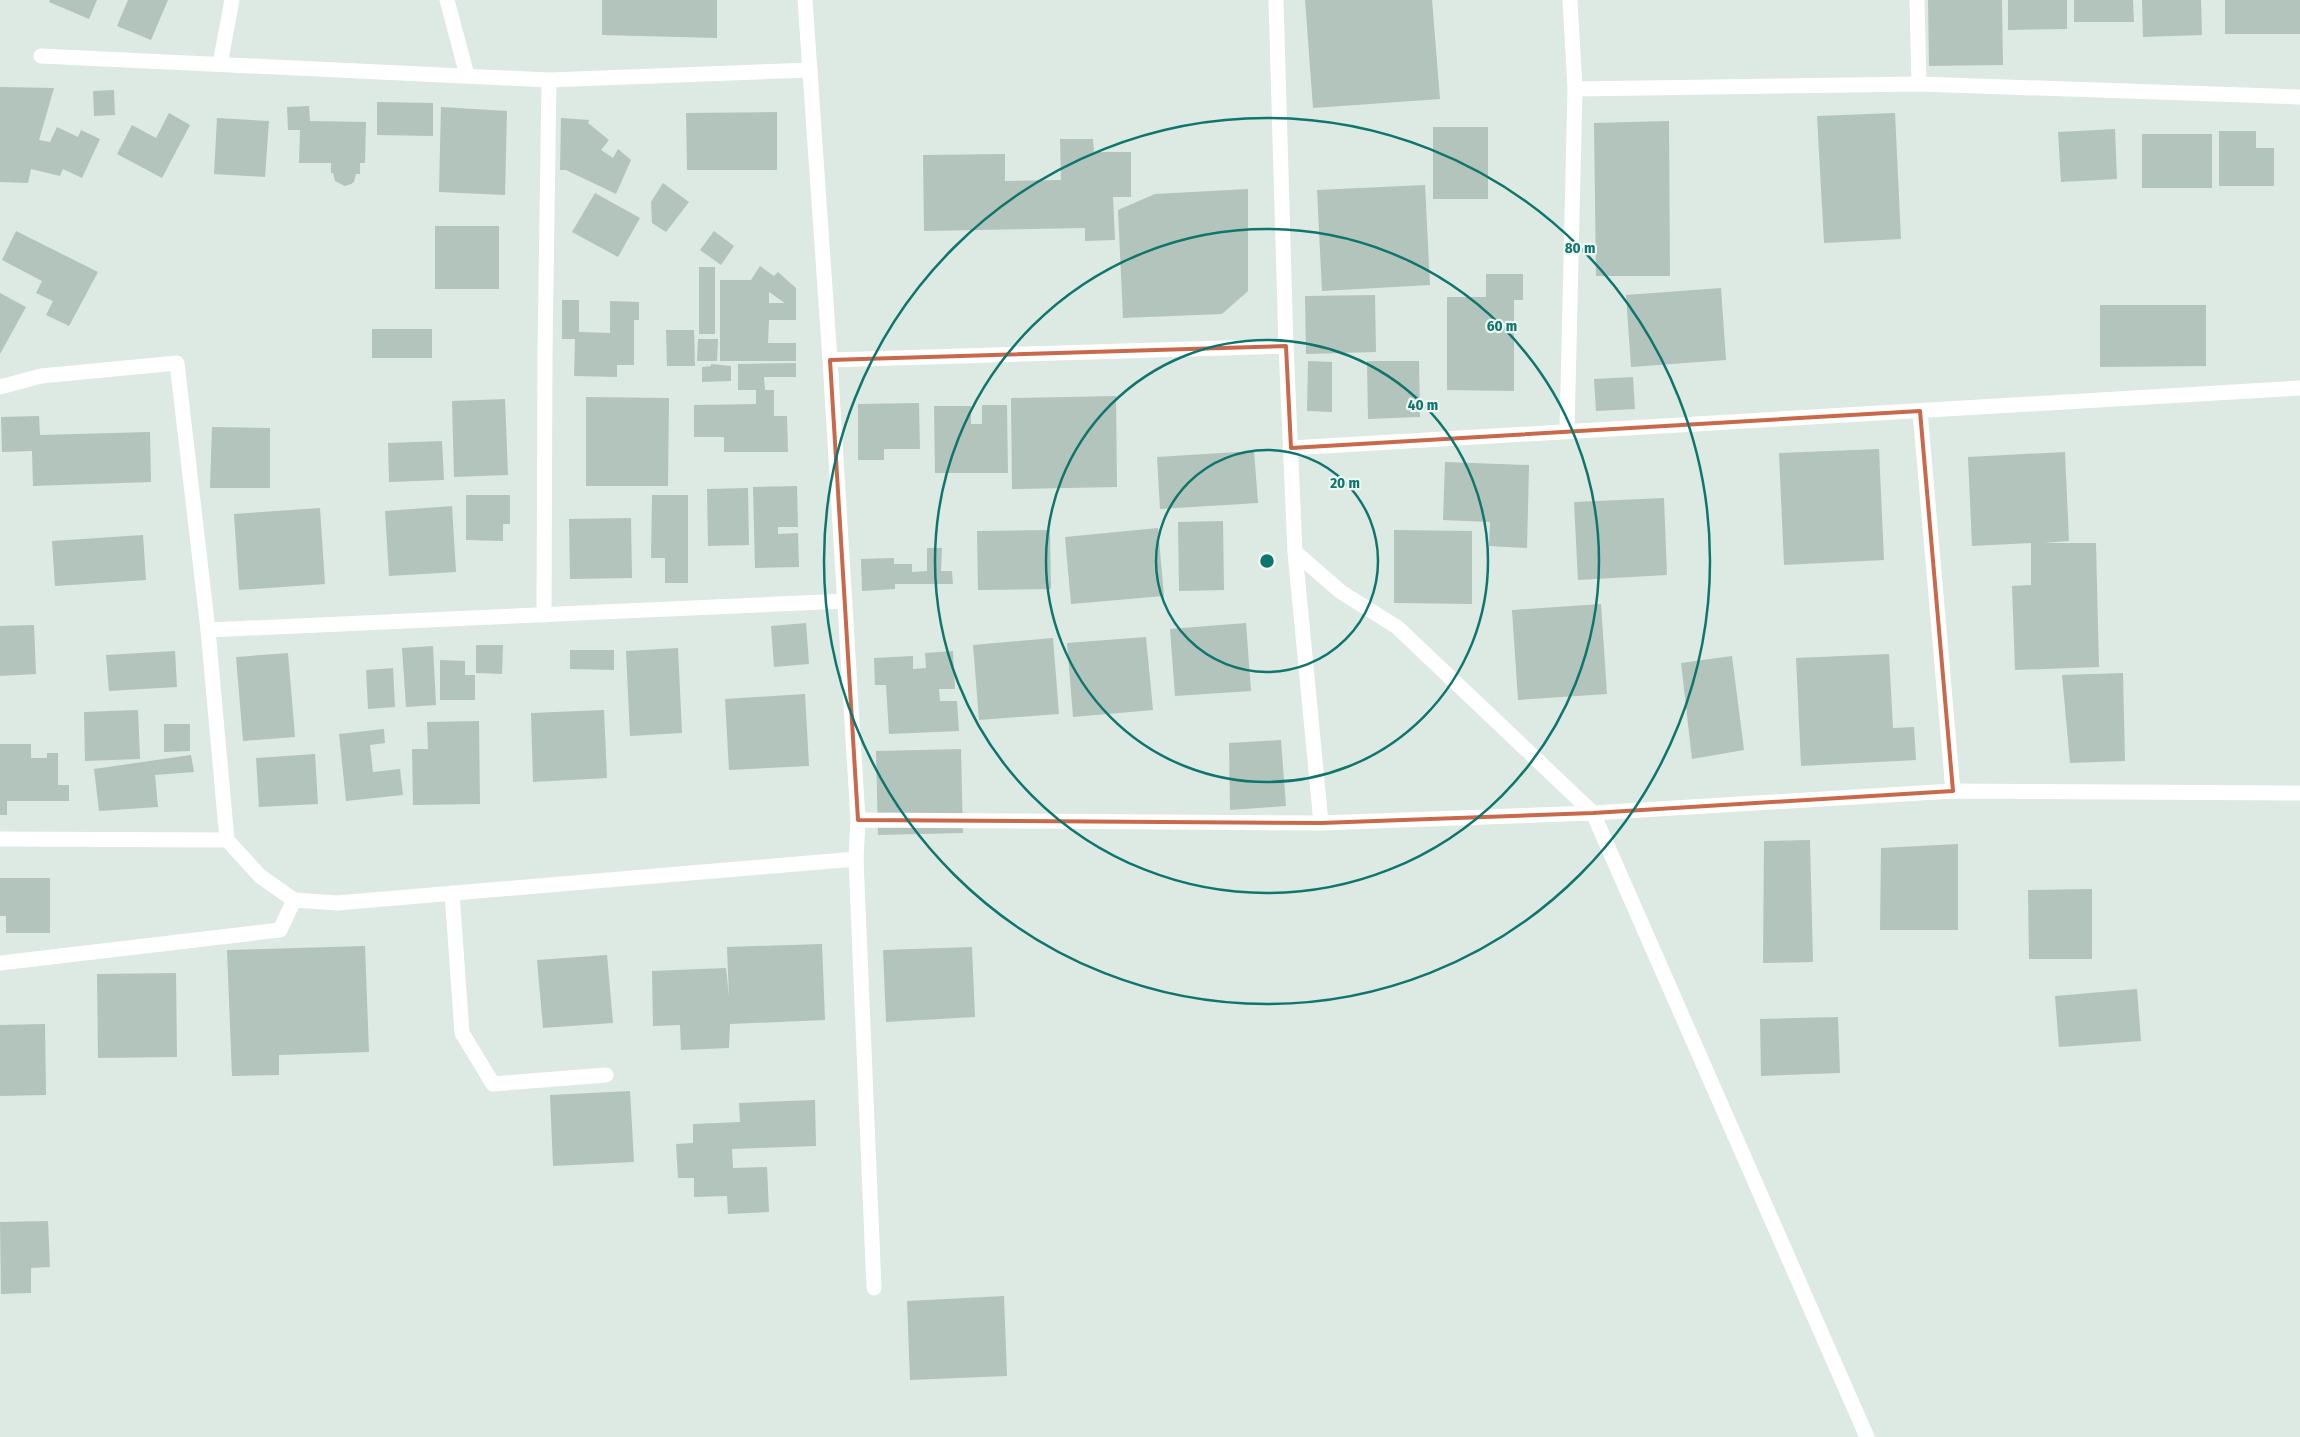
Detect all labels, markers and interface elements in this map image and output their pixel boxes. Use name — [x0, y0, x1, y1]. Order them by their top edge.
text: 80 m — [1565, 239, 1595, 257]
text: 60 m — [1487, 317, 1517, 335]
text: 40 m — [1408, 396, 1438, 414]
text: 20 m — [1329, 474, 1360, 492]
centre of rings — [1258, 552, 1276, 570]

